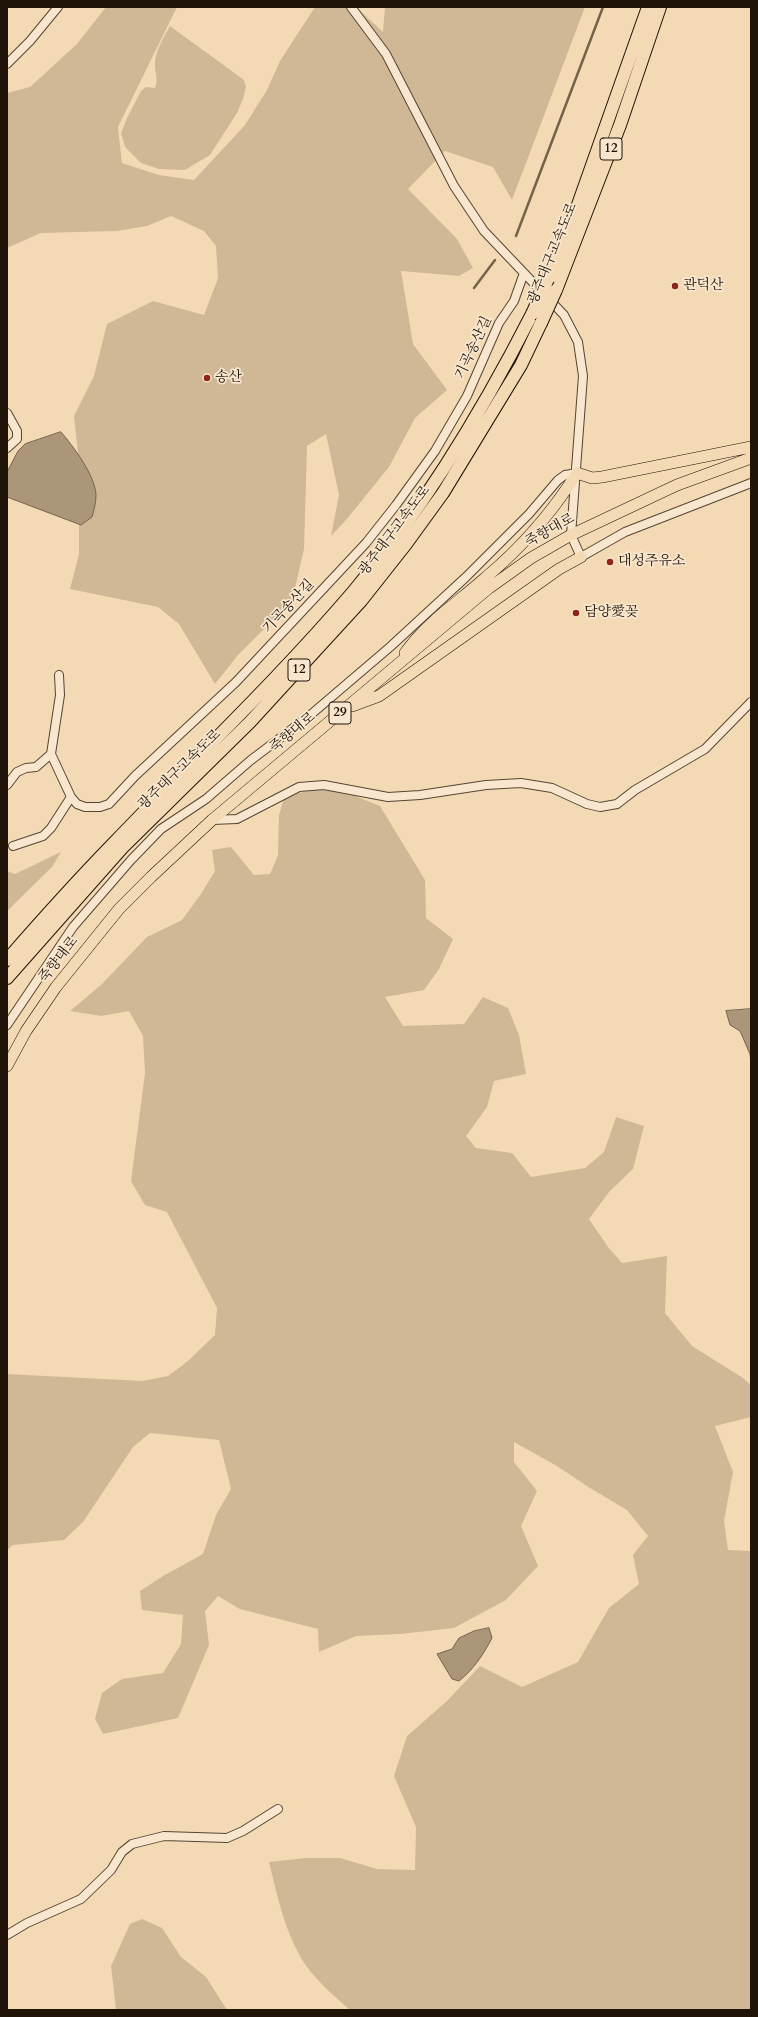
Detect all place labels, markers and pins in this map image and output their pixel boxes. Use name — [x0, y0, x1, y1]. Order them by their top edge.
place label: 관덕산 — [683, 278, 724, 294]
marker: 관덕산 — [670, 281, 680, 291]
place label: 송산 — [215, 370, 242, 386]
marker: 송산 — [202, 373, 212, 383]
place label: 대성주유소 — [618, 554, 686, 570]
marker: 대성주유소 — [605, 557, 615, 567]
place label: 담양愛꽂 — [584, 605, 639, 621]
marker: 담양愛꽂 — [571, 608, 581, 618]

